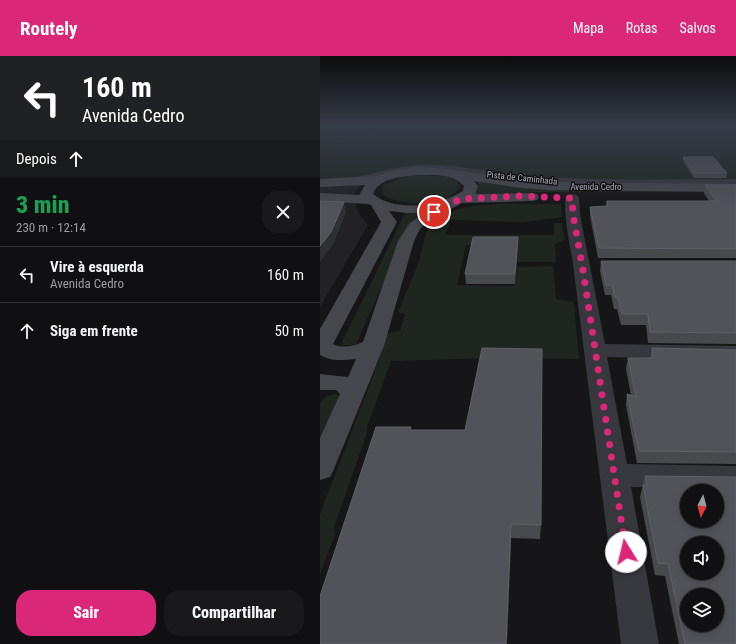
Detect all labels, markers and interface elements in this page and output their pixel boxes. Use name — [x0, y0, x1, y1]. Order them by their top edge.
text: Routely — [20, 17, 77, 40]
text: Mapa — [573, 20, 604, 36]
text: Rotas — [626, 20, 658, 36]
text: Salvos — [680, 20, 716, 36]
text: 160 m — [82, 71, 152, 104]
icon: left — [16, 72, 68, 124]
text: Avenida Cedro — [82, 105, 184, 126]
icon: ahead — [65, 148, 87, 170]
text: Depois — [16, 150, 57, 168]
street label: Pista de Caminhada — [486, 169, 558, 187]
street label: Avenida Cedro — [570, 182, 622, 192]
text: 3 min — [16, 191, 70, 219]
button: close — [262, 191, 304, 233]
pin — [417, 195, 451, 229]
icon: arrive — [423, 201, 445, 223]
text: 230 m · 12:14 — [16, 220, 86, 235]
text: Vire à esquerda — [50, 258, 144, 276]
icon: left — [16, 264, 38, 286]
text: 160 m — [267, 266, 304, 284]
text: Avenida Cedro — [50, 276, 124, 291]
icon: ahead — [16, 320, 38, 342]
text: Siga em frente — [50, 322, 138, 340]
text: 50 m — [274, 322, 304, 340]
north arrow — [680, 484, 724, 528]
map controls — [680, 484, 724, 632]
position arrow — [605, 531, 647, 573]
button: sound — [680, 536, 724, 580]
button: layers — [680, 588, 724, 632]
button: Sair — [16, 590, 156, 636]
button: Compartilhar — [164, 590, 304, 636]

